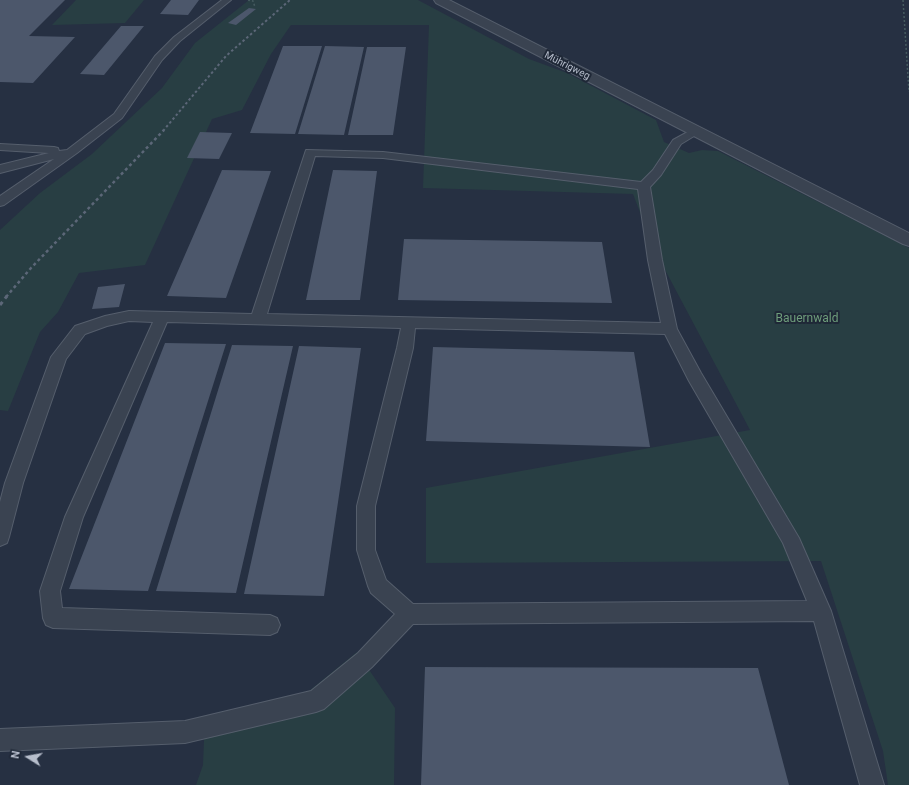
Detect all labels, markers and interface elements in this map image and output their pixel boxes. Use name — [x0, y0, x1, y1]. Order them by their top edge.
street label: Mührigweg — [542, 49, 592, 83]
park label: Bauernwald — [776, 312, 838, 326]
north arrow — [8, 737, 48, 777]
text: N — [9, 750, 23, 760]

